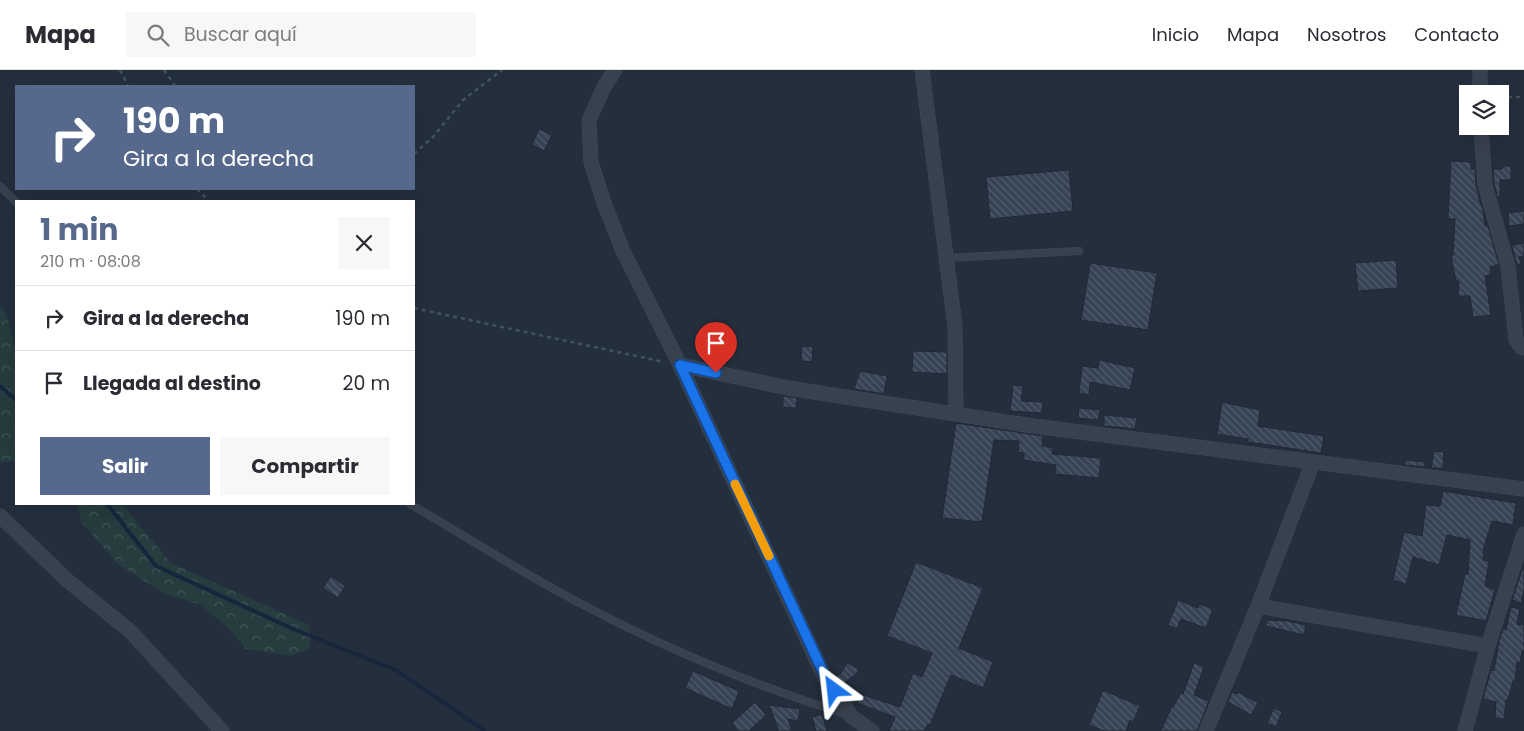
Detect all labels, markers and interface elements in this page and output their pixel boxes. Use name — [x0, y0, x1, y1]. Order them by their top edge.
search box — [126, 12, 476, 57]
text: Mapa — [25, 18, 96, 51]
icon: search — [144, 21, 172, 49]
text: Buscar aquí — [184, 21, 297, 48]
text: Inicio — [1152, 22, 1199, 47]
text: Mapa — [1227, 22, 1279, 47]
text: Nosotros — [1307, 22, 1386, 47]
text: Contacto — [1414, 22, 1499, 47]
map controls — [1459, 85, 1509, 135]
button: layers — [1459, 85, 1509, 135]
text: 190 m — [123, 96, 225, 145]
icon: right — [40, 105, 105, 170]
text: Gira a la derecha — [123, 143, 314, 174]
text: 1 min — [40, 208, 118, 251]
button: close — [338, 217, 390, 269]
text: 210 m · 08:08 — [40, 250, 141, 273]
icon: right — [40, 304, 68, 332]
text: Gira a la derecha — [83, 305, 249, 332]
text: 190 m — [335, 305, 390, 332]
pin — [695, 322, 737, 373]
icon: arrive — [702, 329, 730, 357]
icon: arrive — [40, 369, 68, 397]
text: Llegada al destino — [83, 370, 261, 397]
text: 20 m — [342, 370, 390, 397]
button: Salir — [40, 437, 210, 495]
button: Compartir — [220, 437, 390, 495]
position arrow — [807, 663, 859, 715]

